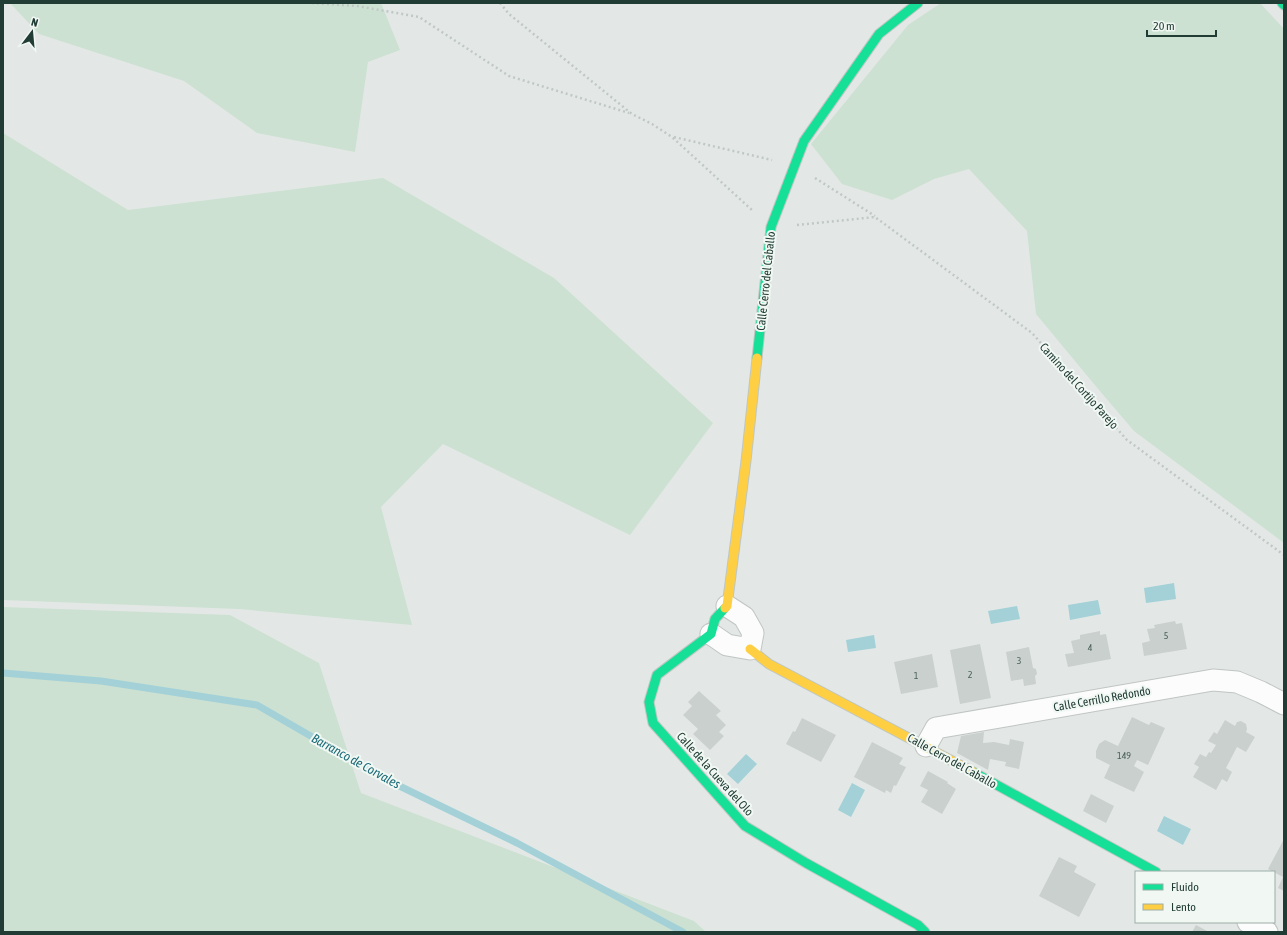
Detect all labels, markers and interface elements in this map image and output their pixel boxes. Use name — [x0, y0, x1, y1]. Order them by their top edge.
north arrow — [12, 12, 52, 52]
scale bar — [1147, 12, 1216, 38]
text: N — [30, 16, 40, 29]
text: 20 m — [1153, 19, 1175, 33]
street label: Calle Cerro del Caballo — [754, 230, 778, 331]
street label: Camino del Cortijo Parejo — [1037, 340, 1122, 432]
house number: 5 — [1164, 630, 1169, 641]
house number: 4 — [1088, 642, 1093, 653]
house number: 3 — [1017, 655, 1022, 666]
house number: 2 — [968, 669, 973, 680]
house number: 1 — [914, 670, 919, 681]
street label: Calle Cerrillo Redondo — [1052, 684, 1152, 714]
street label: Calle de la Cueva del Olo — [674, 729, 756, 819]
water label: Barranco de Corvales — [309, 730, 403, 792]
street label: Calle Cerro del Caballo — [905, 731, 999, 791]
house number: 149 — [1117, 750, 1131, 761]
legend — [1135, 871, 1275, 923]
text: Fluido — [1171, 880, 1199, 894]
text: Lento — [1171, 900, 1196, 914]

